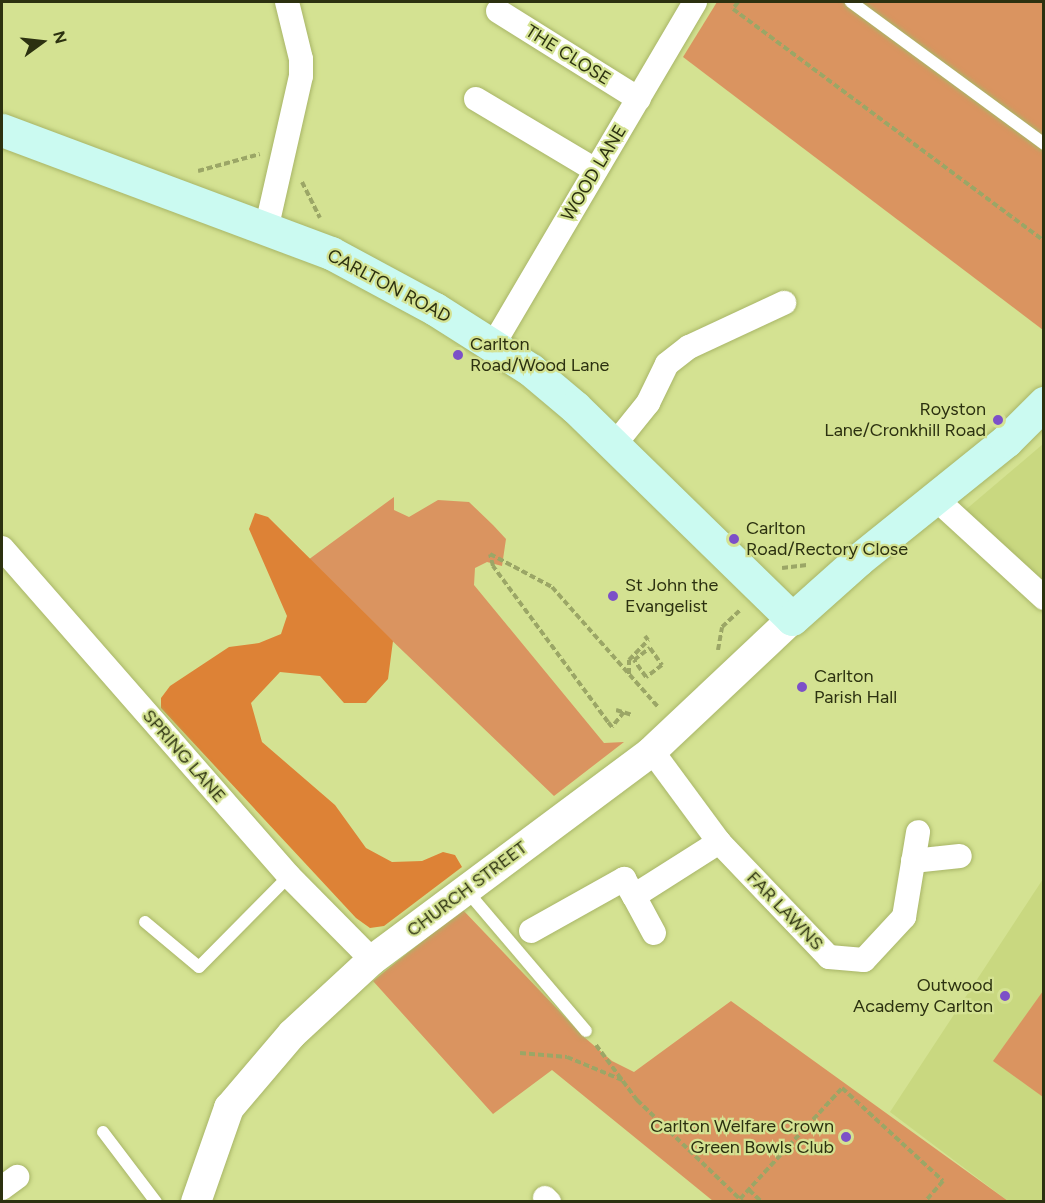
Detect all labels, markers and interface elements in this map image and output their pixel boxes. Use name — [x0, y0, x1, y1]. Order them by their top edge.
north arrow — [12, 12, 72, 72]
street label: THE CLOSE — [521, 20, 615, 90]
text: N — [49, 29, 71, 46]
street label: WOOD LANE — [557, 121, 631, 225]
street label: CARLTON ROAD — [324, 244, 454, 328]
place label: Carlton Road/Wood Lane — [470, 334, 609, 376]
marker: Carlton Road/Wood Lane — [451, 348, 465, 362]
place label: Royston Lane/Cronkhill Road — [824, 399, 986, 442]
marker: Royston Lane/Cronkhill Road — [991, 413, 1005, 427]
place label: Carlton Road/Rectory Close — [746, 518, 908, 560]
marker: Carlton Road/Rectory Close — [727, 532, 741, 546]
place label: St John the Evangelist — [625, 575, 718, 618]
marker: St John the Evangelist — [606, 589, 620, 603]
place label: Carlton Parish Hall — [814, 666, 897, 708]
marker: Carlton Parish Hall — [795, 680, 809, 694]
street label: SPRING LANE — [138, 705, 230, 807]
street label: CHURCH STREET — [403, 837, 531, 941]
street label: FAR LAWNS — [742, 867, 828, 955]
place label: Outwood Academy Carlton — [853, 975, 993, 1018]
marker: Outwood Academy Carlton — [998, 989, 1012, 1003]
place label: Carlton Welfare Crown Green Bowls Club — [650, 1116, 834, 1158]
marker: Carlton Welfare Crown Green Bowls Club — [839, 1130, 853, 1144]

